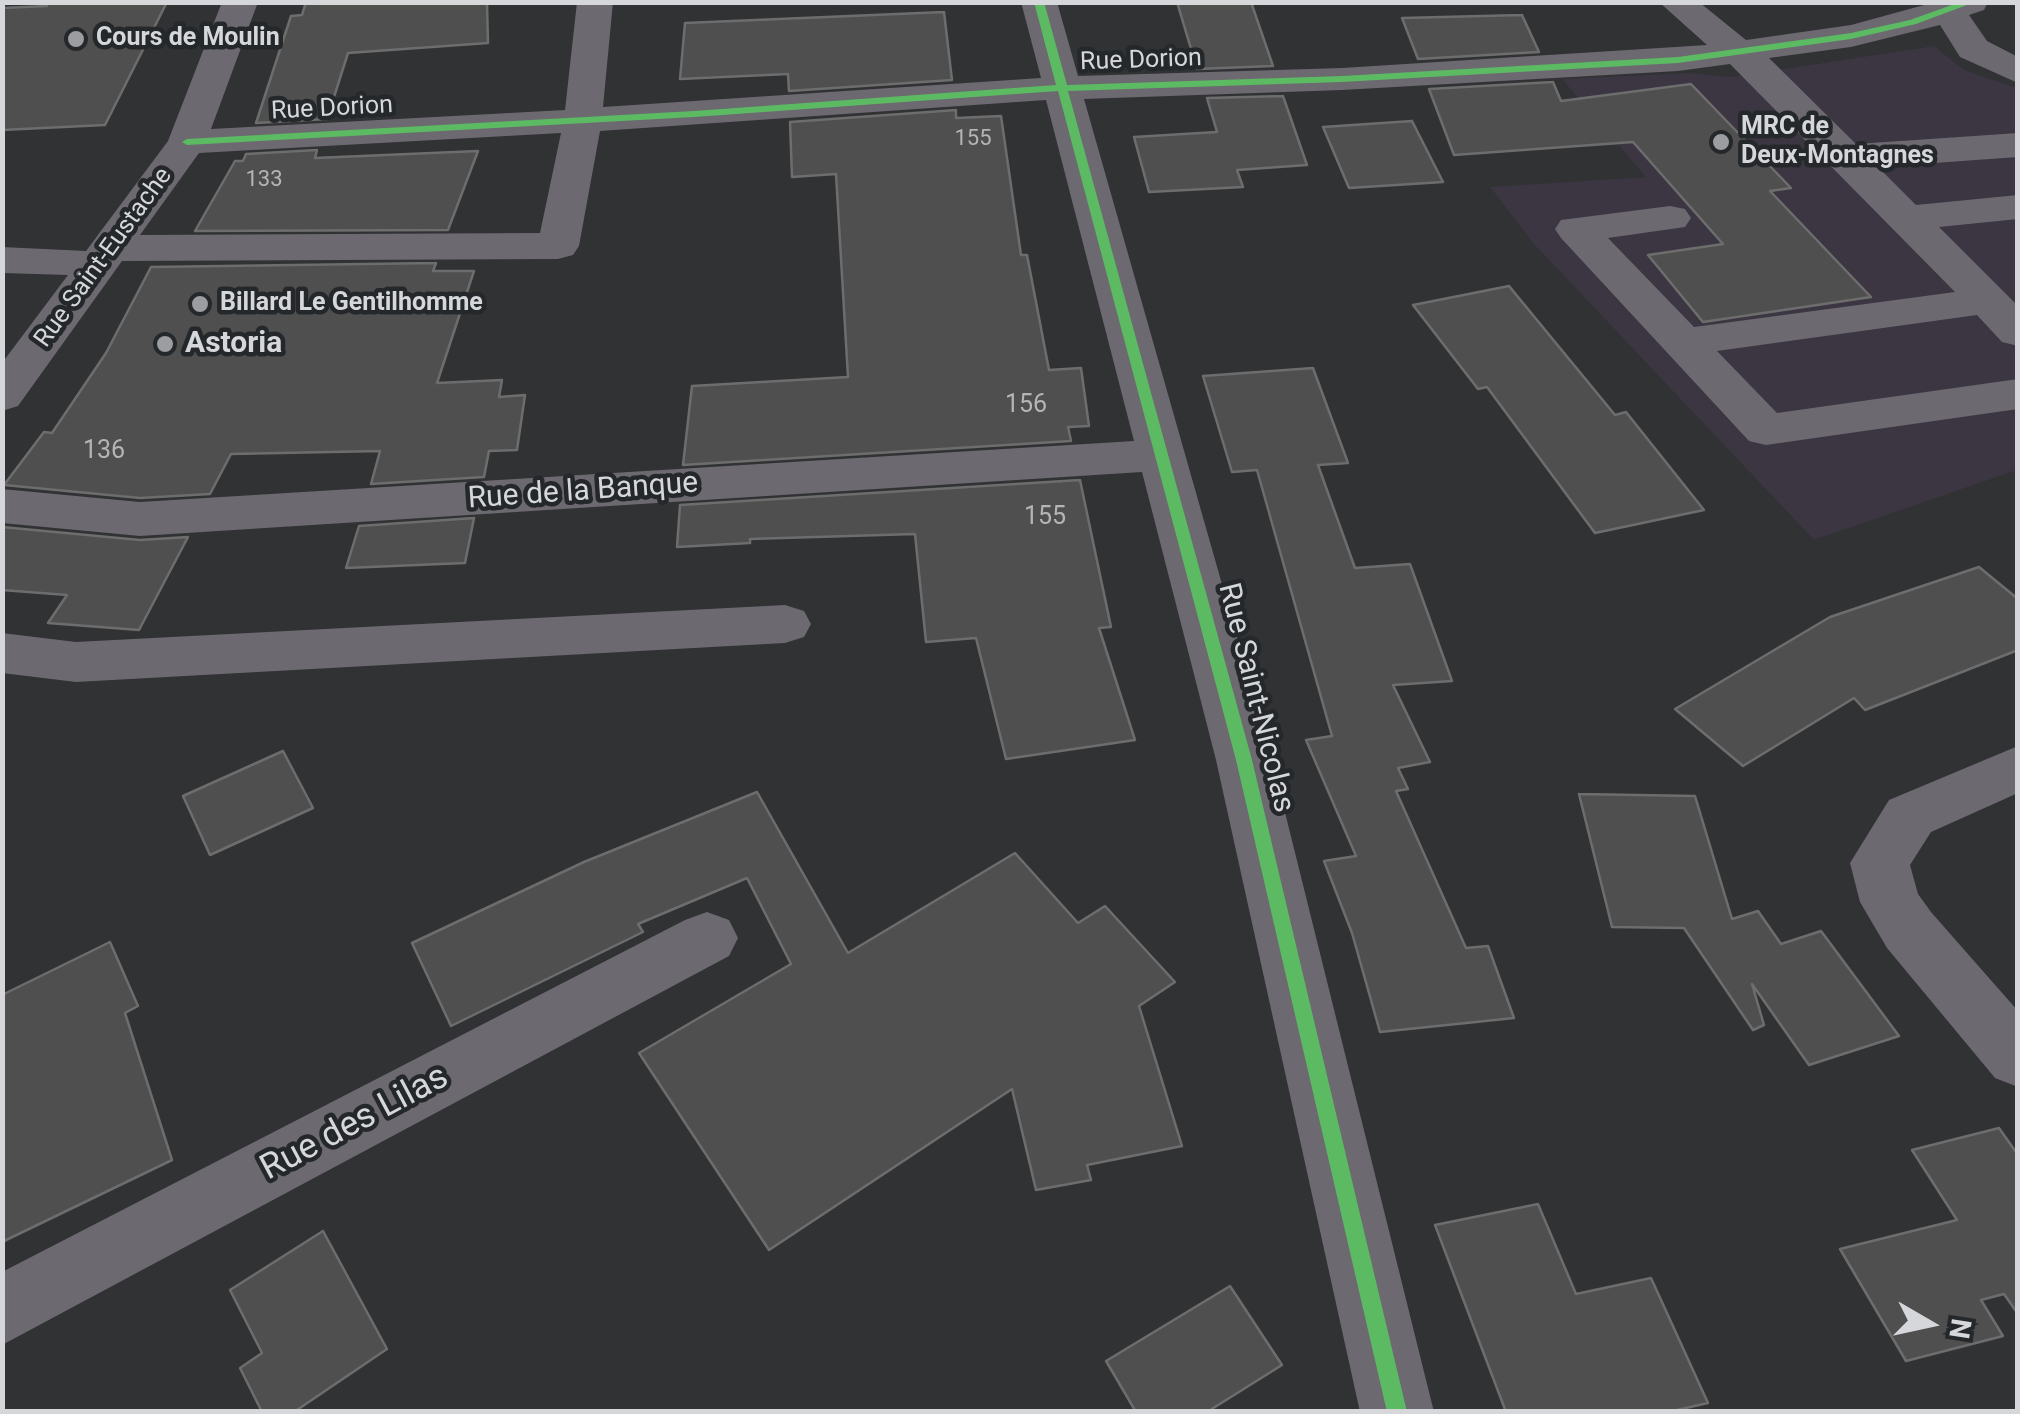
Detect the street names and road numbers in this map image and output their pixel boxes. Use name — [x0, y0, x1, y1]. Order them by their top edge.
street label: Rue Dorion — [1080, 44, 1202, 78]
street label: Rue Dorion — [270, 91, 394, 127]
street label: Rue Saint-Eustache — [29, 162, 179, 354]
street label: Rue de la Banque — [467, 466, 699, 518]
street label: Rue Saint-Nicolas — [1209, 580, 1301, 816]
street label: Rue des Lilas — [254, 1057, 456, 1191]

